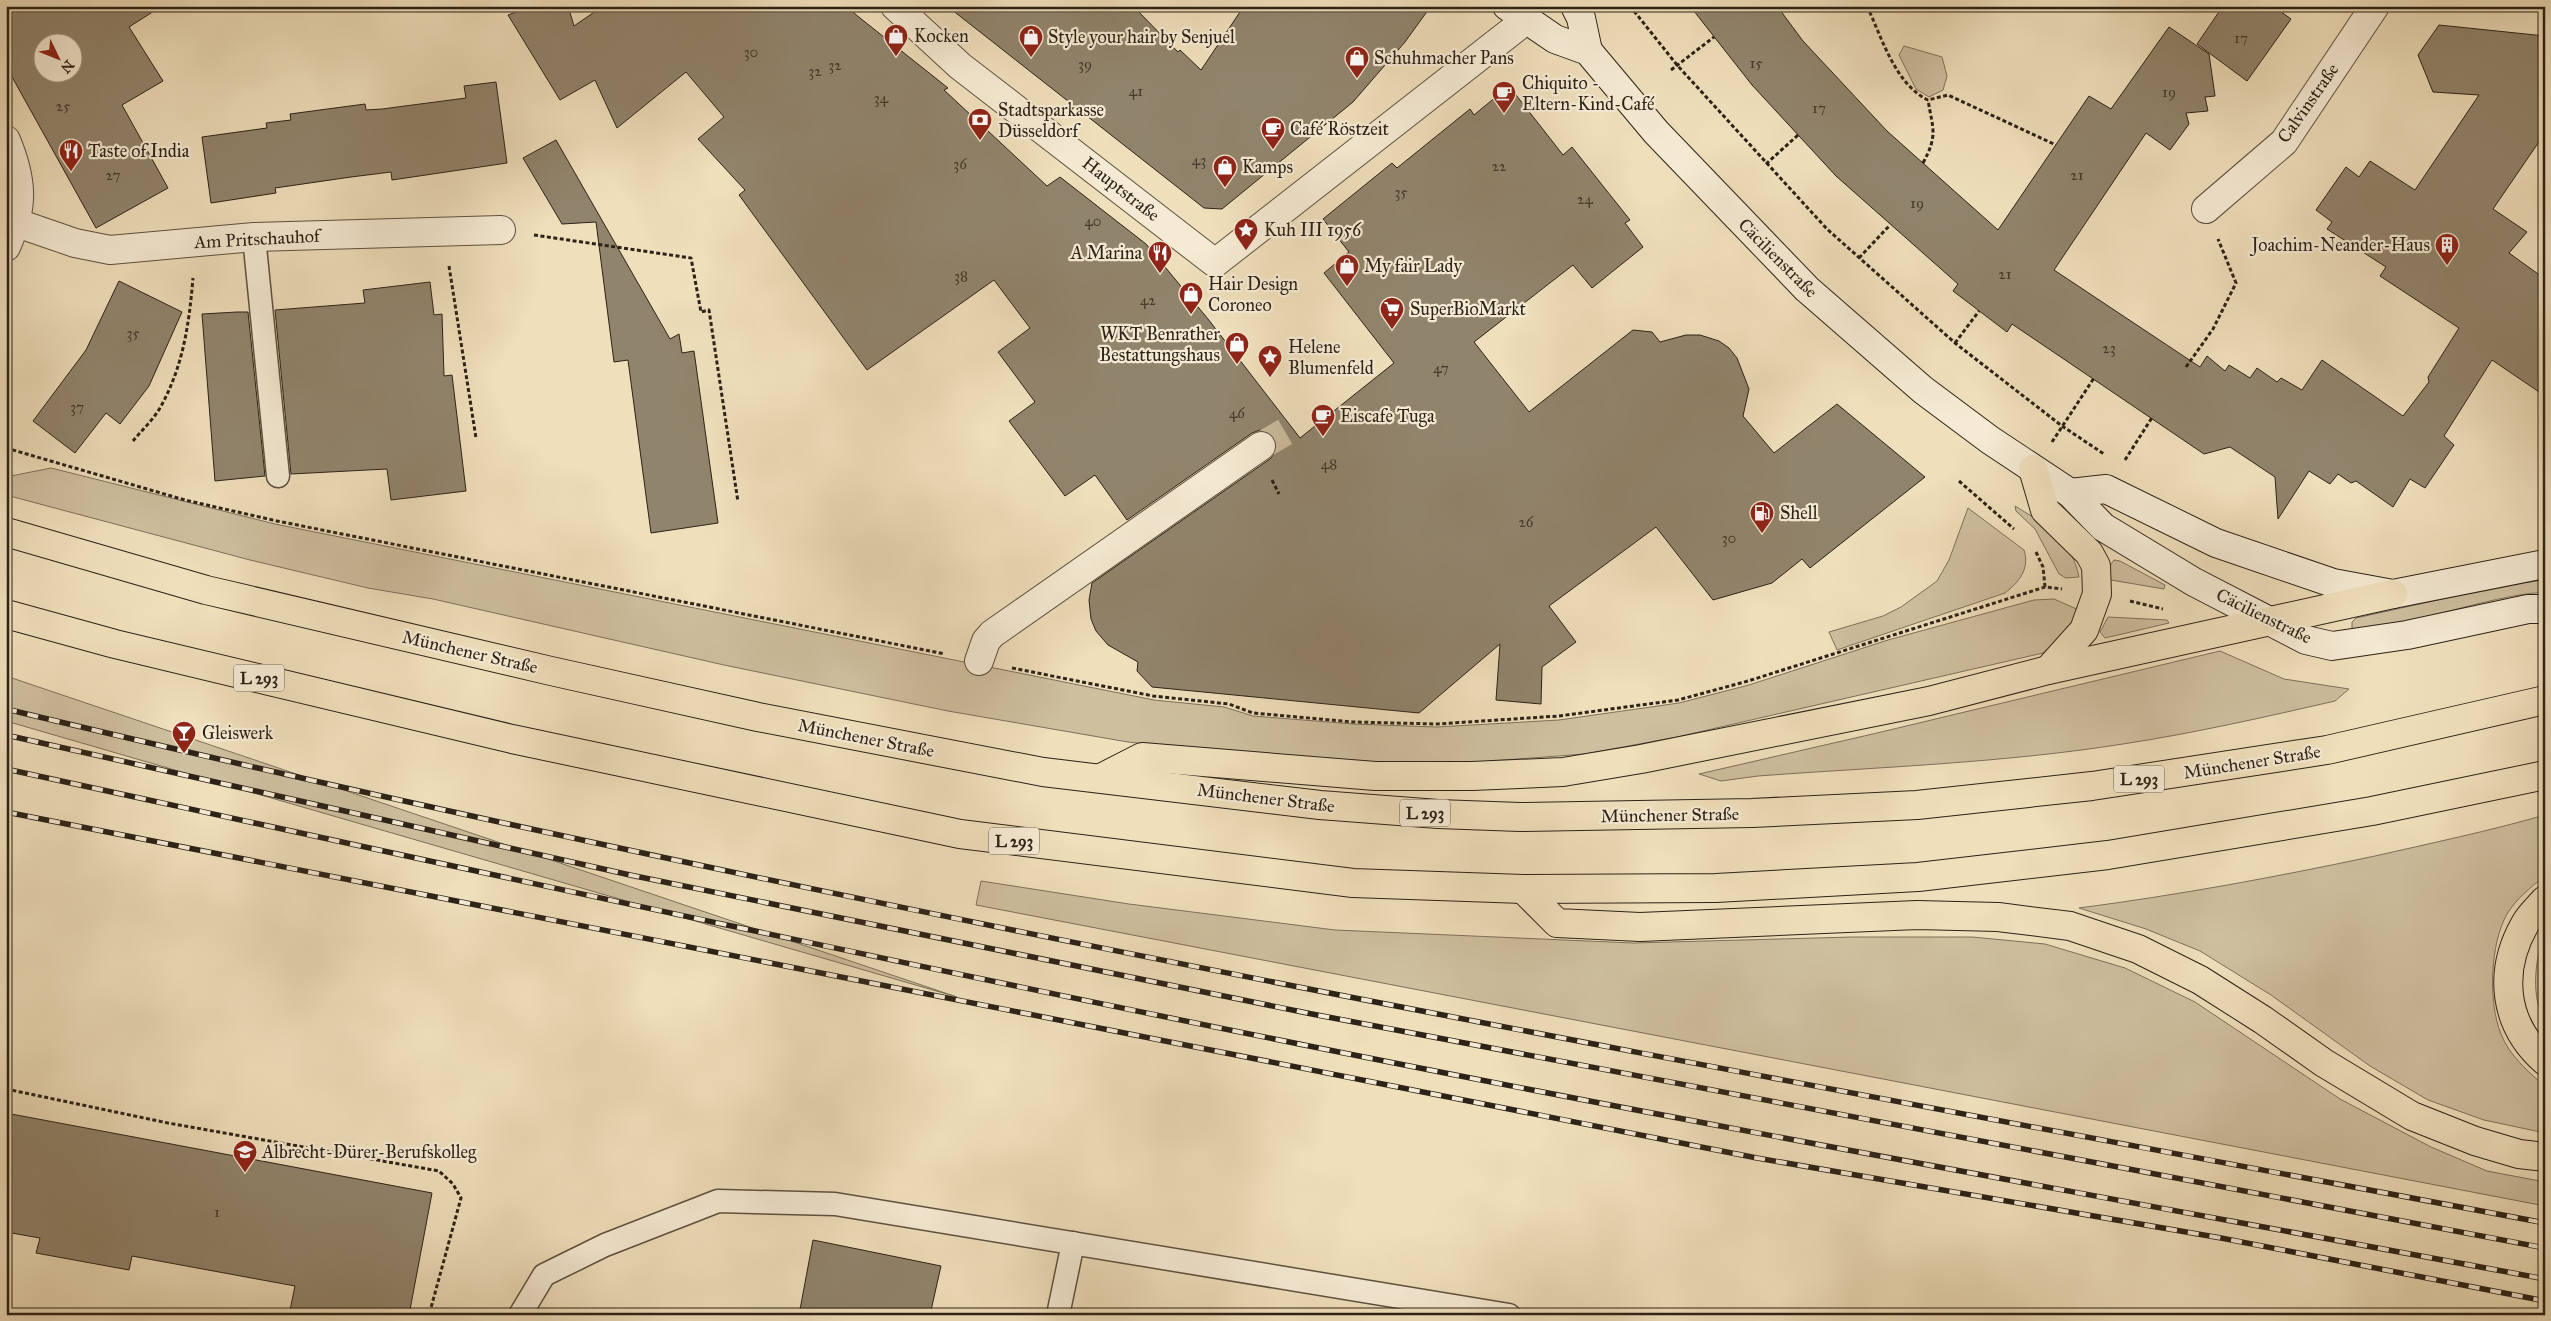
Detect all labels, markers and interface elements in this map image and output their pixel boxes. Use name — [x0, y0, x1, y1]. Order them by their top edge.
shop icon: Kocken — [883, 23, 909, 57]
shop icon: Style your hair by Senjuel — [1018, 24, 1044, 58]
place label: Kocken — [914, 25, 969, 47]
place label: Style your hair by Senjuel — [1048, 26, 1235, 48]
house number: 17 — [2234, 29, 2248, 47]
north arrow — [32, 32, 82, 82]
house number: 30 — [744, 43, 758, 61]
shop icon: Schuhmacher Pans — [1344, 45, 1370, 79]
place label: Schuhmacher Pans — [1374, 47, 1514, 69]
house number: 15 — [1750, 54, 1762, 72]
house number: 39 — [1078, 55, 1092, 73]
text: N — [57, 56, 77, 77]
house number: 32 — [828, 56, 842, 74]
street label: Calvinstraße — [2273, 59, 2343, 147]
house number: 32 — [808, 62, 822, 80]
place label: Chiquito - Eltern-Kind-Café — [1522, 72, 1655, 115]
cafe icon: Chiquito - Eltern-Kind-Café — [1491, 80, 1517, 114]
house number: 41 — [1129, 82, 1143, 100]
house number: 19 — [2162, 83, 2176, 101]
house number: 34 — [874, 89, 889, 107]
house number: 25 — [56, 97, 70, 115]
place label: Stadtsparkasse Düsseldorf — [998, 99, 1104, 142]
house number: 17 — [1812, 99, 1826, 117]
bank icon: Stadtsparkasse Düsseldorf — [967, 107, 993, 141]
cafe icon: Café Röstzeit — [1260, 116, 1286, 150]
place label: Café Röstzeit — [1290, 118, 1389, 140]
restaurant icon: Taste of India — [58, 138, 84, 172]
place label: Taste of India — [88, 140, 190, 162]
house number: 43 — [1192, 151, 1206, 169]
street label: Hauptstraße — [1078, 152, 1164, 226]
shop icon: Kamps — [1212, 154, 1238, 188]
house number: 36 — [953, 155, 968, 173]
place label: Kamps — [1242, 156, 1293, 178]
house number: 22 — [1492, 157, 1507, 175]
house number: 27 — [106, 166, 121, 184]
house number: 21 — [2070, 166, 2084, 184]
house number: 35 — [1395, 183, 1408, 201]
house number: 24 — [1577, 190, 1594, 208]
house number: 19 — [1910, 194, 1924, 212]
house number: 40 — [1084, 212, 1102, 230]
street label: Cäcilienstraße — [1734, 214, 1822, 302]
place icon: Kuh III 1956 — [1233, 217, 1259, 251]
place label: Kuh III 1956 — [1264, 219, 1362, 241]
street label: Am Pritschauhof — [193, 225, 323, 253]
building icon: Joachim-Neander-Haus — [2434, 232, 2460, 266]
place label: Joachim-Neander-Haus — [2249, 234, 2430, 257]
restaurant icon: A Marina — [1147, 240, 1173, 274]
place label: A Marina — [1070, 242, 1142, 264]
shop icon: My fair Lady — [1334, 253, 1360, 287]
place label: My fair Lady — [1364, 255, 1462, 277]
house number: 21 — [1998, 265, 2012, 283]
house number: 38 — [954, 267, 968, 285]
place label: Hair Design Coroneo — [1208, 273, 1298, 316]
shop icon: Hair Design Coroneo — [1178, 281, 1204, 315]
house number: 42 — [1140, 291, 1156, 309]
supermarket icon: SuperBioMarkt — [1379, 296, 1405, 330]
place label: SuperBioMarkt — [1410, 298, 1527, 320]
place label: WKT Benrather Bestattungshaus — [1099, 323, 1220, 367]
house number: 35 — [127, 324, 140, 342]
shop icon: WKT Benrather Bestattungshaus — [1224, 331, 1250, 365]
place label: Helene Blumenfeld — [1288, 336, 1374, 379]
house number: 23 — [2102, 339, 2116, 357]
place icon: Helene Blumenfeld — [1257, 344, 1283, 378]
house number: 47 — [1433, 359, 1449, 377]
house number: 37 — [70, 398, 84, 416]
cafe icon: Eiscafe Tuga — [1310, 403, 1336, 437]
house number: 46 — [1229, 404, 1246, 422]
place label: Eiscafe Tuga — [1340, 405, 1435, 428]
house number: 48 — [1321, 455, 1337, 473]
fuel station icon: Shell — [1749, 500, 1775, 534]
place label: Shell — [1780, 502, 1818, 524]
house number: 26 — [1518, 513, 1535, 531]
house number: 30 — [1722, 529, 1736, 547]
street label: Cäcilienstraße — [2213, 583, 2315, 649]
street label: Münchener Straße — [400, 626, 540, 678]
road number: L 293 — [234, 664, 284, 691]
street label: Münchener Straße — [796, 714, 936, 762]
bar icon: Gleiswerk — [171, 720, 197, 754]
place label: Gleiswerk — [202, 722, 274, 744]
street label: Münchener Straße — [2182, 740, 2322, 784]
road number: L 293 — [2114, 766, 2164, 792]
street label: Münchener Straße — [1196, 779, 1336, 817]
road number: L 293 — [1400, 800, 1450, 826]
street label: Münchener Straße — [1601, 803, 1739, 827]
road number: L 293 — [989, 828, 1039, 854]
school or university icon: Albrecht-Dürer-Berufskolleg — [232, 1139, 258, 1173]
place label: Albrecht-Dürer-Berufskolleg — [261, 1141, 477, 1164]
house number: 1 — [214, 1203, 220, 1221]

